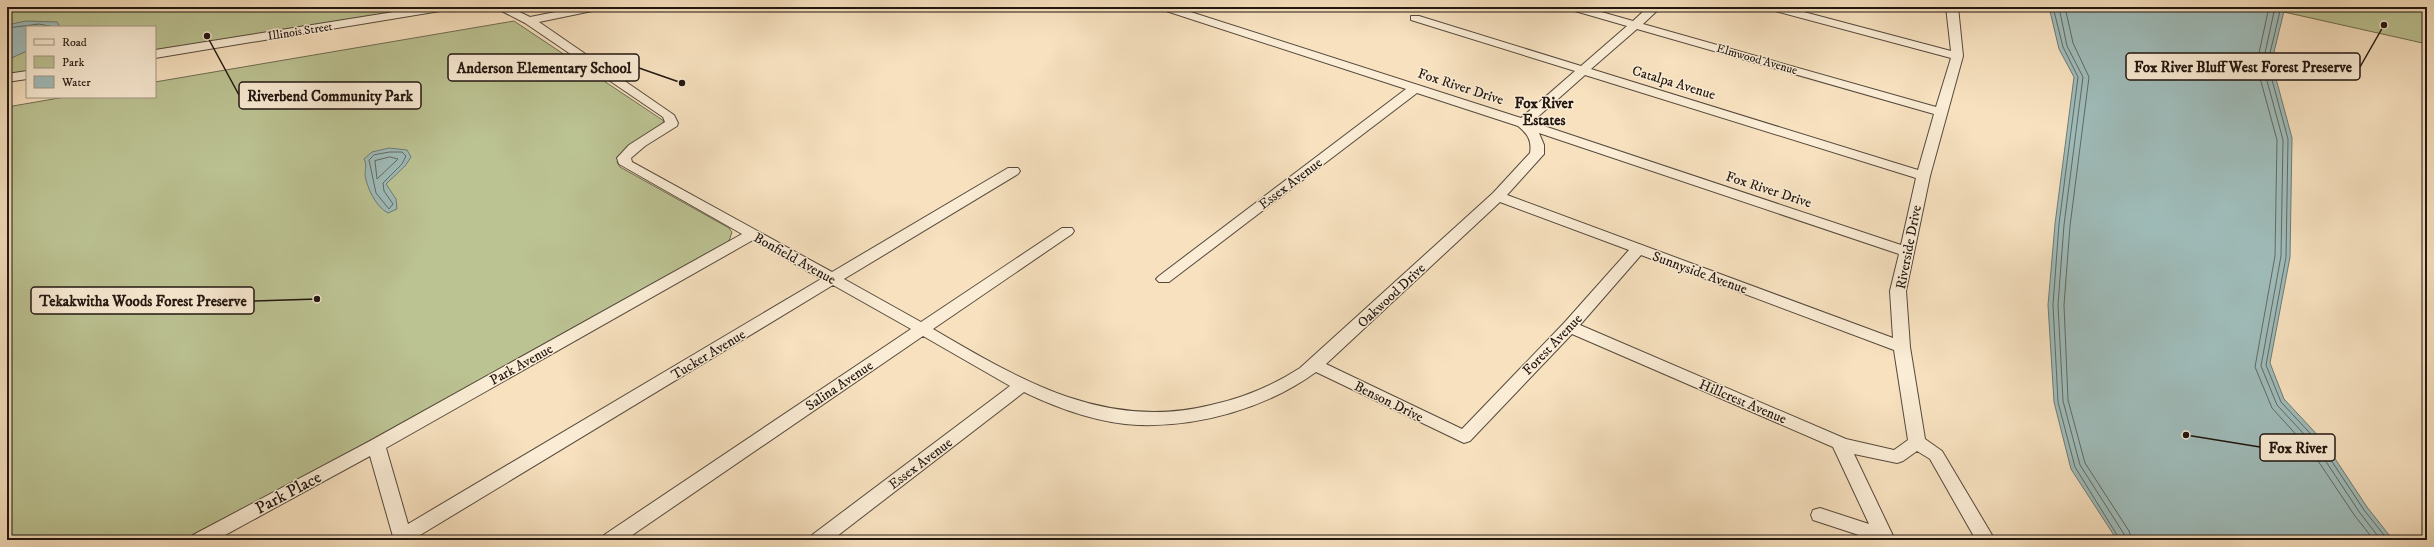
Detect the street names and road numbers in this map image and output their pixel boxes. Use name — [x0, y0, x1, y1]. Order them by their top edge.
street label: Illinois Street — [267, 19, 334, 44]
street label: Elmwood Avenue — [1715, 41, 1799, 78]
street label: Catalpa Avenue — [1630, 62, 1718, 104]
street label: Fox River Drive — [1416, 65, 1506, 109]
street label: Essex Avenue — [1255, 154, 1326, 214]
street label: Fox River Drive — [1724, 168, 1814, 212]
street label: Riverside Drive — [1892, 203, 1926, 291]
street label: Bonfield Avenue — [750, 229, 839, 289]
street label: Sunnyside Avenue — [1650, 247, 1750, 299]
street label: Oakwood Drive — [1354, 260, 1430, 332]
street label: Forest Avenue — [1519, 310, 1587, 379]
street label: Tucker Avenue — [668, 326, 749, 384]
street label: Park Avenue — [487, 340, 556, 390]
street label: Salina Avenue — [802, 357, 877, 415]
street label: Hillcrest Avenue — [1696, 375, 1789, 429]
street label: Benson Drive — [1351, 377, 1426, 427]
street label: Essex Avenue — [885, 434, 956, 494]
street label: Park Place — [252, 466, 325, 519]

